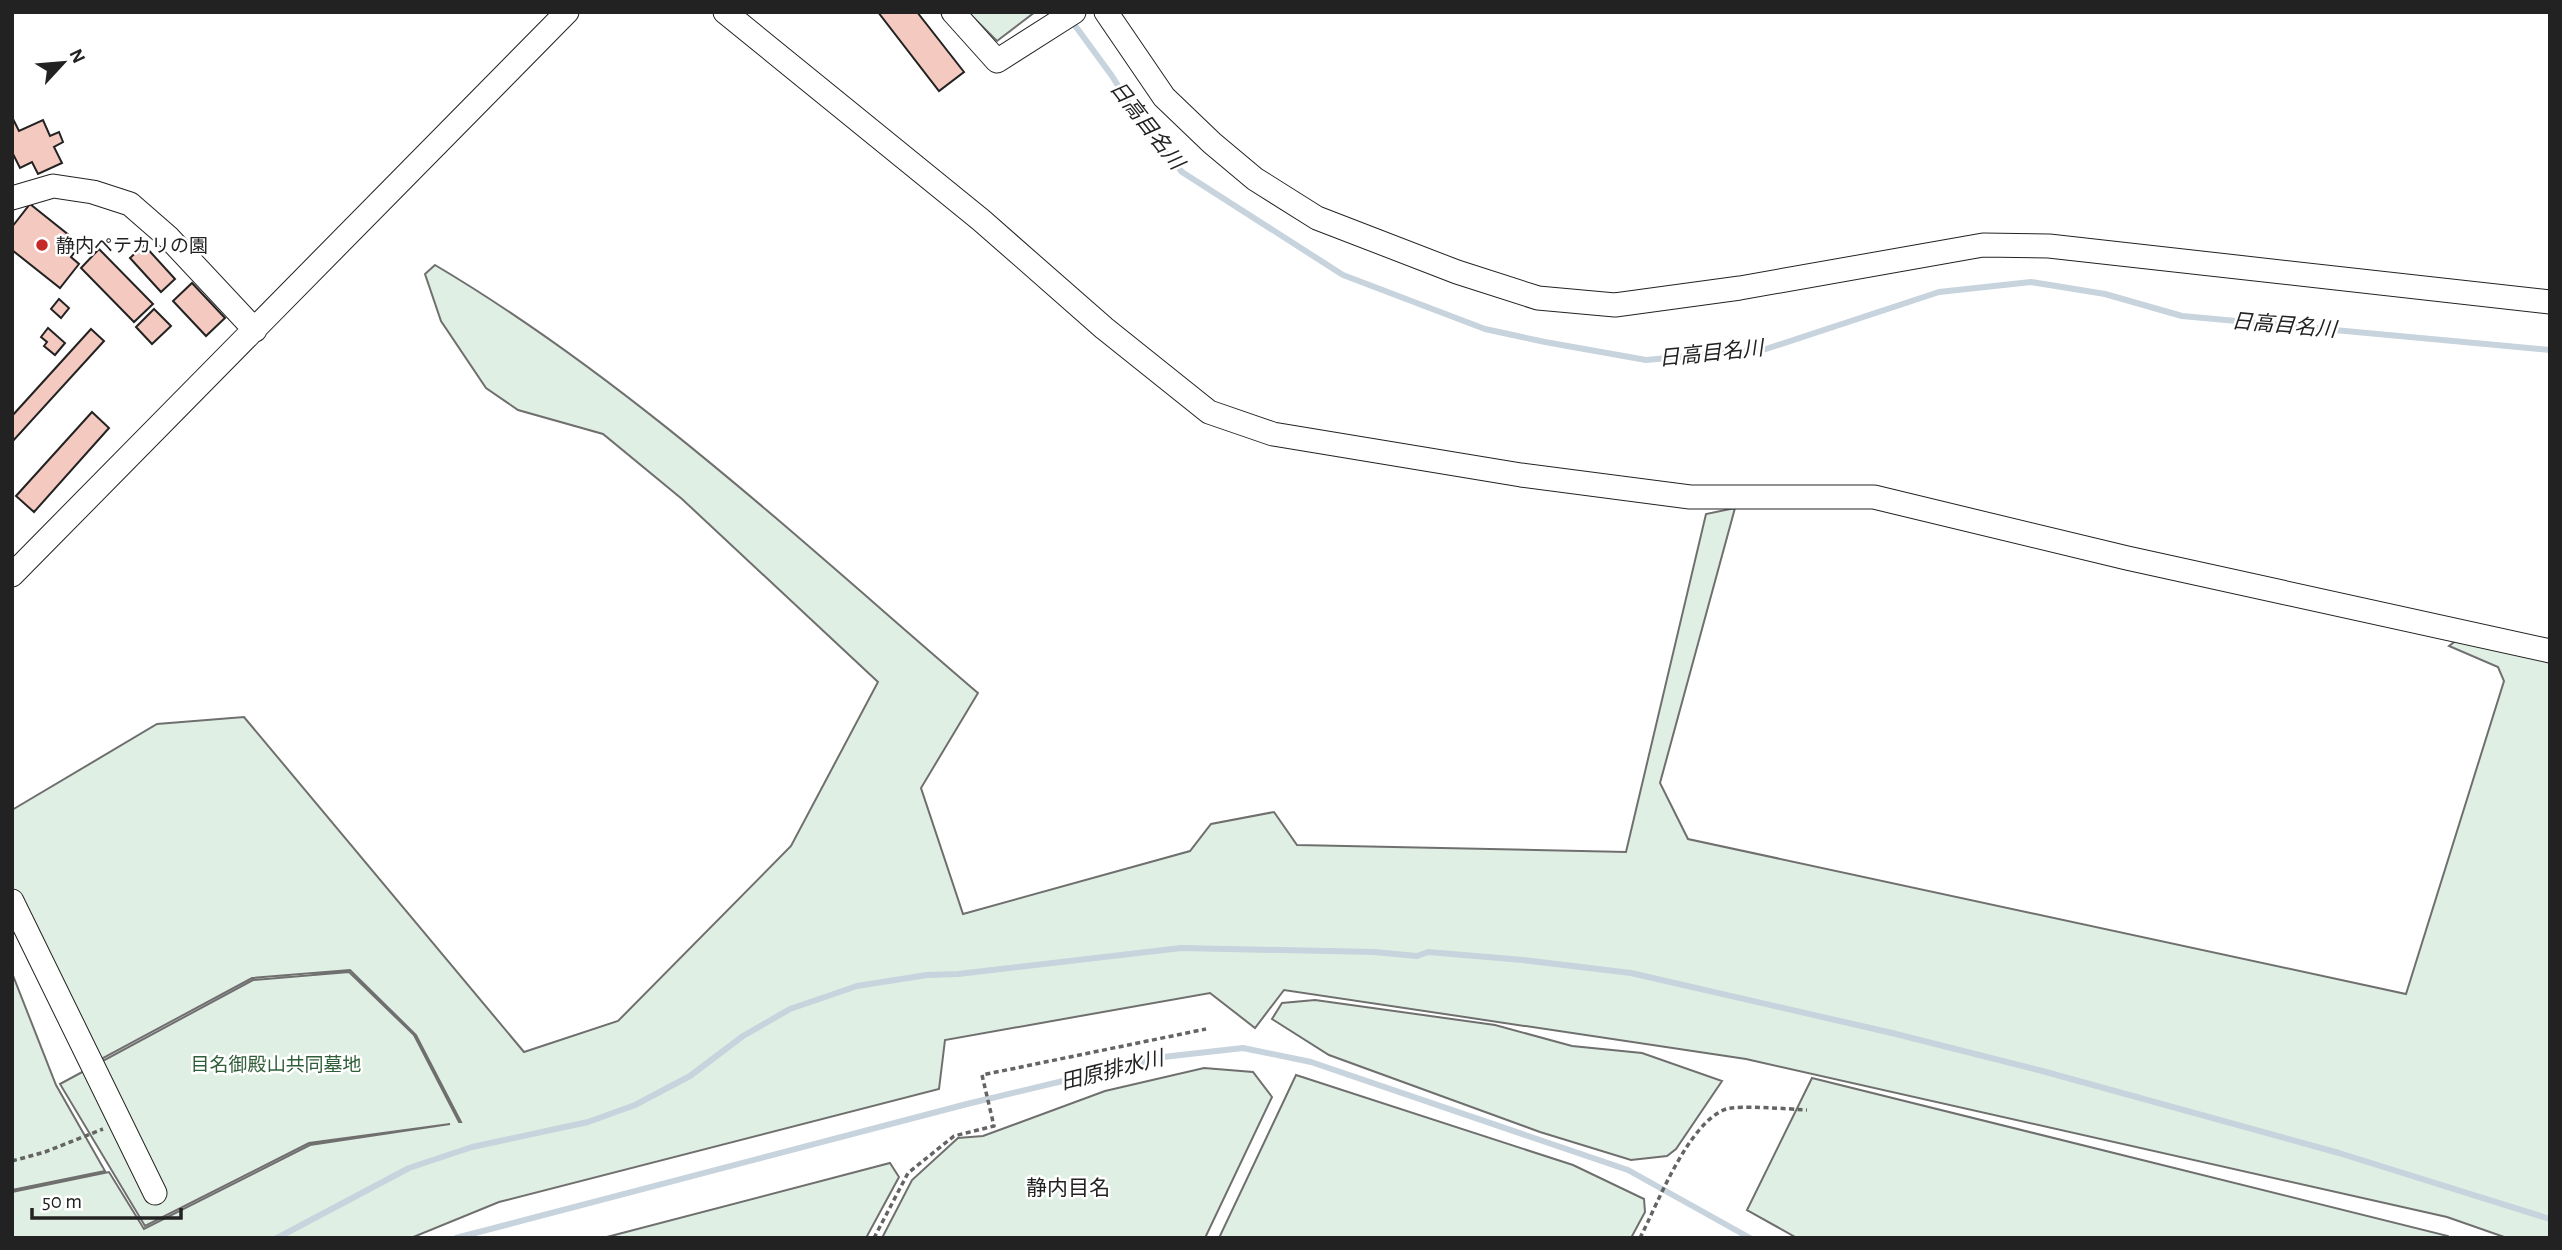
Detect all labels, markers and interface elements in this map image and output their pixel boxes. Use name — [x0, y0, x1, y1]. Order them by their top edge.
north arrow — [28, 28, 98, 98]
text: N — [65, 46, 88, 66]
water label: 日高目名川 — [1106, 77, 1189, 175]
place label: 静内ペテカリの園 — [56, 235, 208, 256]
marker: 静内ペテカリの園 — [34, 237, 50, 253]
water label: 日高目名川 — [2231, 309, 2339, 341]
water label: 日高目名川 — [1658, 336, 1766, 369]
water label: 田原排水川 — [1058, 1046, 1168, 1093]
park label: 目名御殿山共同墓地 — [190, 1054, 362, 1075]
scale bar — [32, 1176, 180, 1220]
district label: 静内目名 — [1026, 1177, 1110, 1199]
text: 50 m — [42, 1191, 82, 1212]

